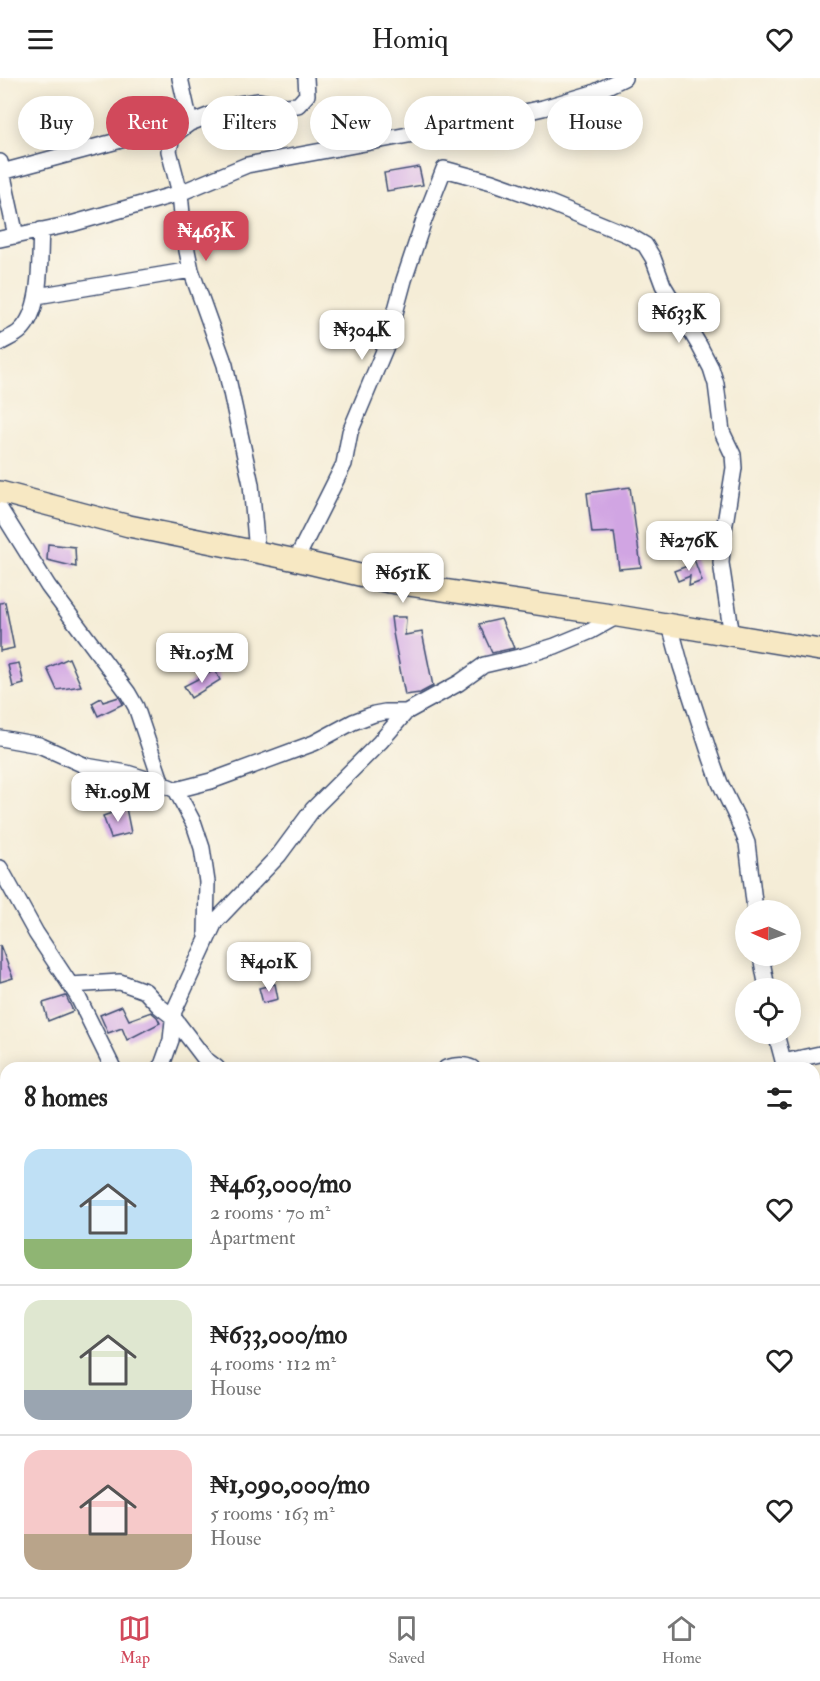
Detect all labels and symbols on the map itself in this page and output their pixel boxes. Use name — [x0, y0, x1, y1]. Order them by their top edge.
pin: ₦463K — [164, 211, 248, 262]
pin: ₦633K — [637, 293, 721, 344]
pin: ₦304K — [320, 310, 404, 361]
pin: ₦276K — [647, 521, 731, 572]
pin: ₦651K — [361, 553, 445, 604]
pin: ₦1.05M — [153, 633, 251, 684]
pin: ₦1.09M — [69, 772, 167, 823]
north arrow — [735, 900, 801, 966]
pin: ₦401K — [227, 942, 311, 993]

